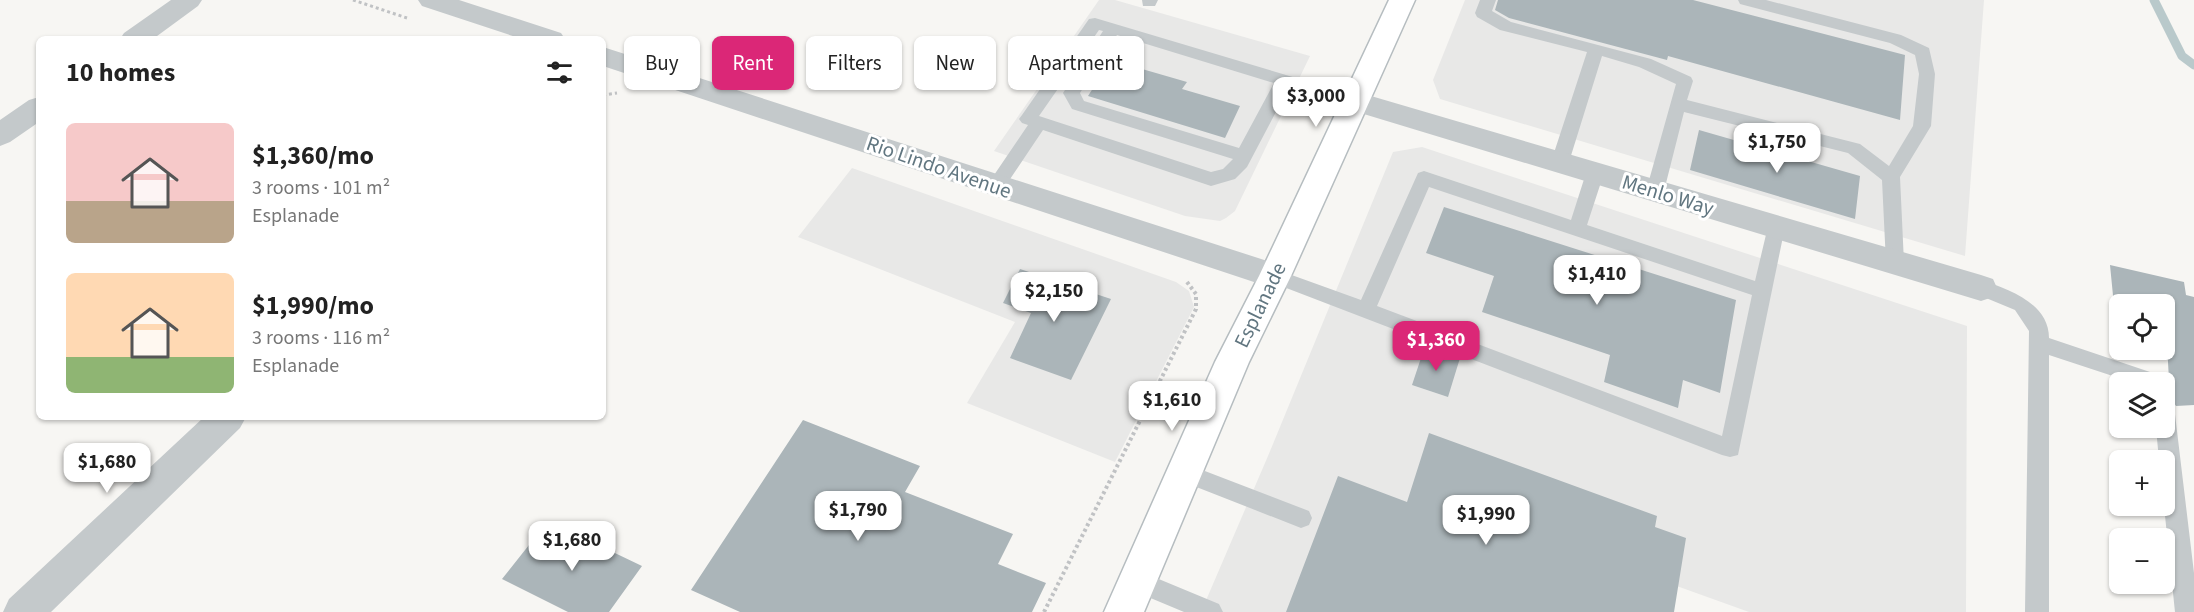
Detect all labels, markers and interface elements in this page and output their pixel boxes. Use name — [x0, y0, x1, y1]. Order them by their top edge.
chip: Buy — [624, 36, 700, 90]
chip: Rent — [712, 36, 794, 90]
chip: Filters — [806, 36, 902, 90]
chip: New — [914, 36, 996, 90]
chip: Apartment — [1008, 36, 1144, 90]
text: 10 homes — [66, 54, 175, 91]
icon: filters — [543, 56, 576, 89]
pin: $3,000 — [1267, 77, 1365, 128]
text: $3,000 — [1287, 82, 1345, 110]
pin: $1,750 — [1728, 123, 1826, 174]
street label: Rio Lindo Avenue — [862, 128, 1016, 206]
text: $1,750 — [1748, 128, 1806, 156]
text: $1,360/mo — [252, 137, 374, 174]
icon: home — [114, 147, 186, 219]
street label: Menlo Way — [1618, 167, 1718, 223]
text: 3 rooms · 101 m² — [252, 174, 390, 202]
text: Esplanade — [252, 202, 339, 230]
pin: $1,410 — [1548, 255, 1646, 306]
street label: Esplanade — [1226, 257, 1294, 353]
text: $1,410 — [1568, 260, 1626, 288]
pin: $2,150 — [1005, 272, 1103, 323]
text: $2,150 — [1025, 277, 1083, 305]
text: $1,990/mo — [252, 287, 374, 324]
map controls — [2109, 294, 2175, 594]
button: locate — [2109, 294, 2175, 360]
icon: home — [114, 297, 186, 369]
pin: $1,360 — [1387, 321, 1485, 372]
text: 3 rooms · 116 m² — [252, 324, 390, 352]
text: $1,360 — [1407, 326, 1465, 354]
text: Esplanade — [252, 352, 339, 380]
button: layers — [2109, 372, 2175, 438]
pin: $1,610 — [1123, 381, 1221, 432]
text: $1,610 — [1143, 386, 1201, 414]
pin: $1,680 — [58, 443, 156, 494]
text: $1,680 — [78, 448, 136, 476]
button: + — [2109, 450, 2175, 516]
pin: $1,790 — [809, 491, 907, 542]
pin: $1,990 — [1437, 495, 1535, 546]
text: $1,790 — [829, 496, 887, 524]
text: $1,990 — [1457, 500, 1515, 528]
pin: $1,680 — [523, 521, 621, 572]
text: $1,680 — [543, 526, 601, 554]
button: − — [2109, 528, 2175, 594]

